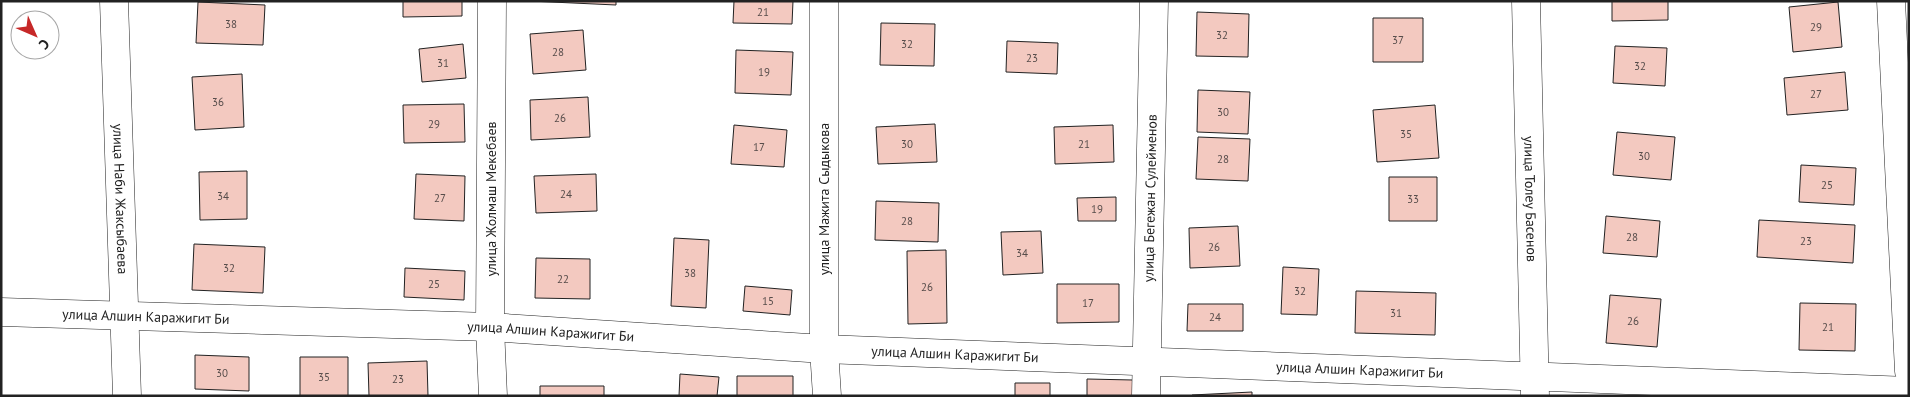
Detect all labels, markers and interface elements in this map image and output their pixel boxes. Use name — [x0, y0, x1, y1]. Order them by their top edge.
house number: 21 — [757, 5, 769, 19]
north arrow — [10, 10, 60, 60]
house number: 38 — [225, 17, 237, 31]
house number: 29 — [1810, 20, 1822, 34]
house number: 32 — [1216, 28, 1228, 42]
house number: 37 — [1392, 33, 1404, 47]
text: С — [35, 35, 53, 53]
house number: 32 — [901, 37, 913, 51]
house number: 28 — [552, 45, 564, 59]
house number: 23 — [1026, 51, 1038, 65]
house number: 31 — [437, 56, 449, 70]
house number: 32 — [1634, 59, 1646, 73]
house number: 19 — [758, 65, 770, 79]
house number: 27 — [1810, 87, 1822, 101]
house number: 36 — [212, 95, 224, 109]
house number: 30 — [1217, 105, 1229, 119]
house number: 26 — [554, 111, 566, 125]
street label: улица Бегежан Сулейменов — [1139, 114, 1161, 282]
house number: 29 — [428, 117, 440, 131]
street label: улица Жолмаш Мекебаев — [482, 121, 500, 277]
street label: улица Наби Жаксыбаева — [109, 123, 132, 275]
street label: улица Мажита Сыдыкова — [815, 123, 833, 275]
house number: 35 — [1400, 127, 1412, 141]
street label: улица Толеу Басенов — [1520, 136, 1541, 262]
house number: 30 — [901, 137, 913, 151]
house number: 21 — [1078, 137, 1090, 151]
house number: 17 — [753, 140, 765, 154]
house number: 30 — [1638, 149, 1650, 163]
house number: 28 — [1217, 152, 1229, 166]
house number: 25 — [1821, 178, 1833, 192]
house number: 24 — [560, 187, 572, 201]
house number: 34 — [217, 189, 229, 203]
house number: 27 — [434, 191, 446, 205]
house number: 33 — [1407, 192, 1419, 206]
house number: 19 — [1091, 202, 1103, 216]
house number: 28 — [901, 214, 913, 228]
house number: 28 — [1626, 230, 1638, 244]
house number: 23 — [1800, 234, 1812, 248]
house number: 26 — [1208, 240, 1220, 254]
house number: 34 — [1016, 246, 1028, 260]
house number: 32 — [223, 261, 235, 275]
house number: 38 — [684, 266, 696, 280]
house number: 22 — [557, 272, 569, 286]
house number: 25 — [428, 277, 440, 291]
house number: 26 — [921, 280, 933, 294]
house number: 32 — [1294, 284, 1306, 298]
house number: 15 — [762, 294, 774, 308]
house number: 17 — [1082, 296, 1094, 310]
street label: улица Алшин Каражигит Би — [62, 305, 230, 328]
house number: 31 — [1390, 306, 1402, 320]
house number: 24 — [1209, 310, 1221, 324]
house number: 26 — [1627, 314, 1639, 328]
street label: улица Алшин Каражигит Би — [467, 317, 635, 345]
house number: 21 — [1822, 320, 1834, 334]
street label: улица Алшин Каражигит Би — [871, 342, 1039, 366]
street label: улица Алшин Каражигит Би — [1276, 358, 1444, 382]
house number: 30 — [216, 366, 228, 380]
house number: 35 — [318, 370, 330, 384]
house number: 23 — [392, 372, 404, 386]

